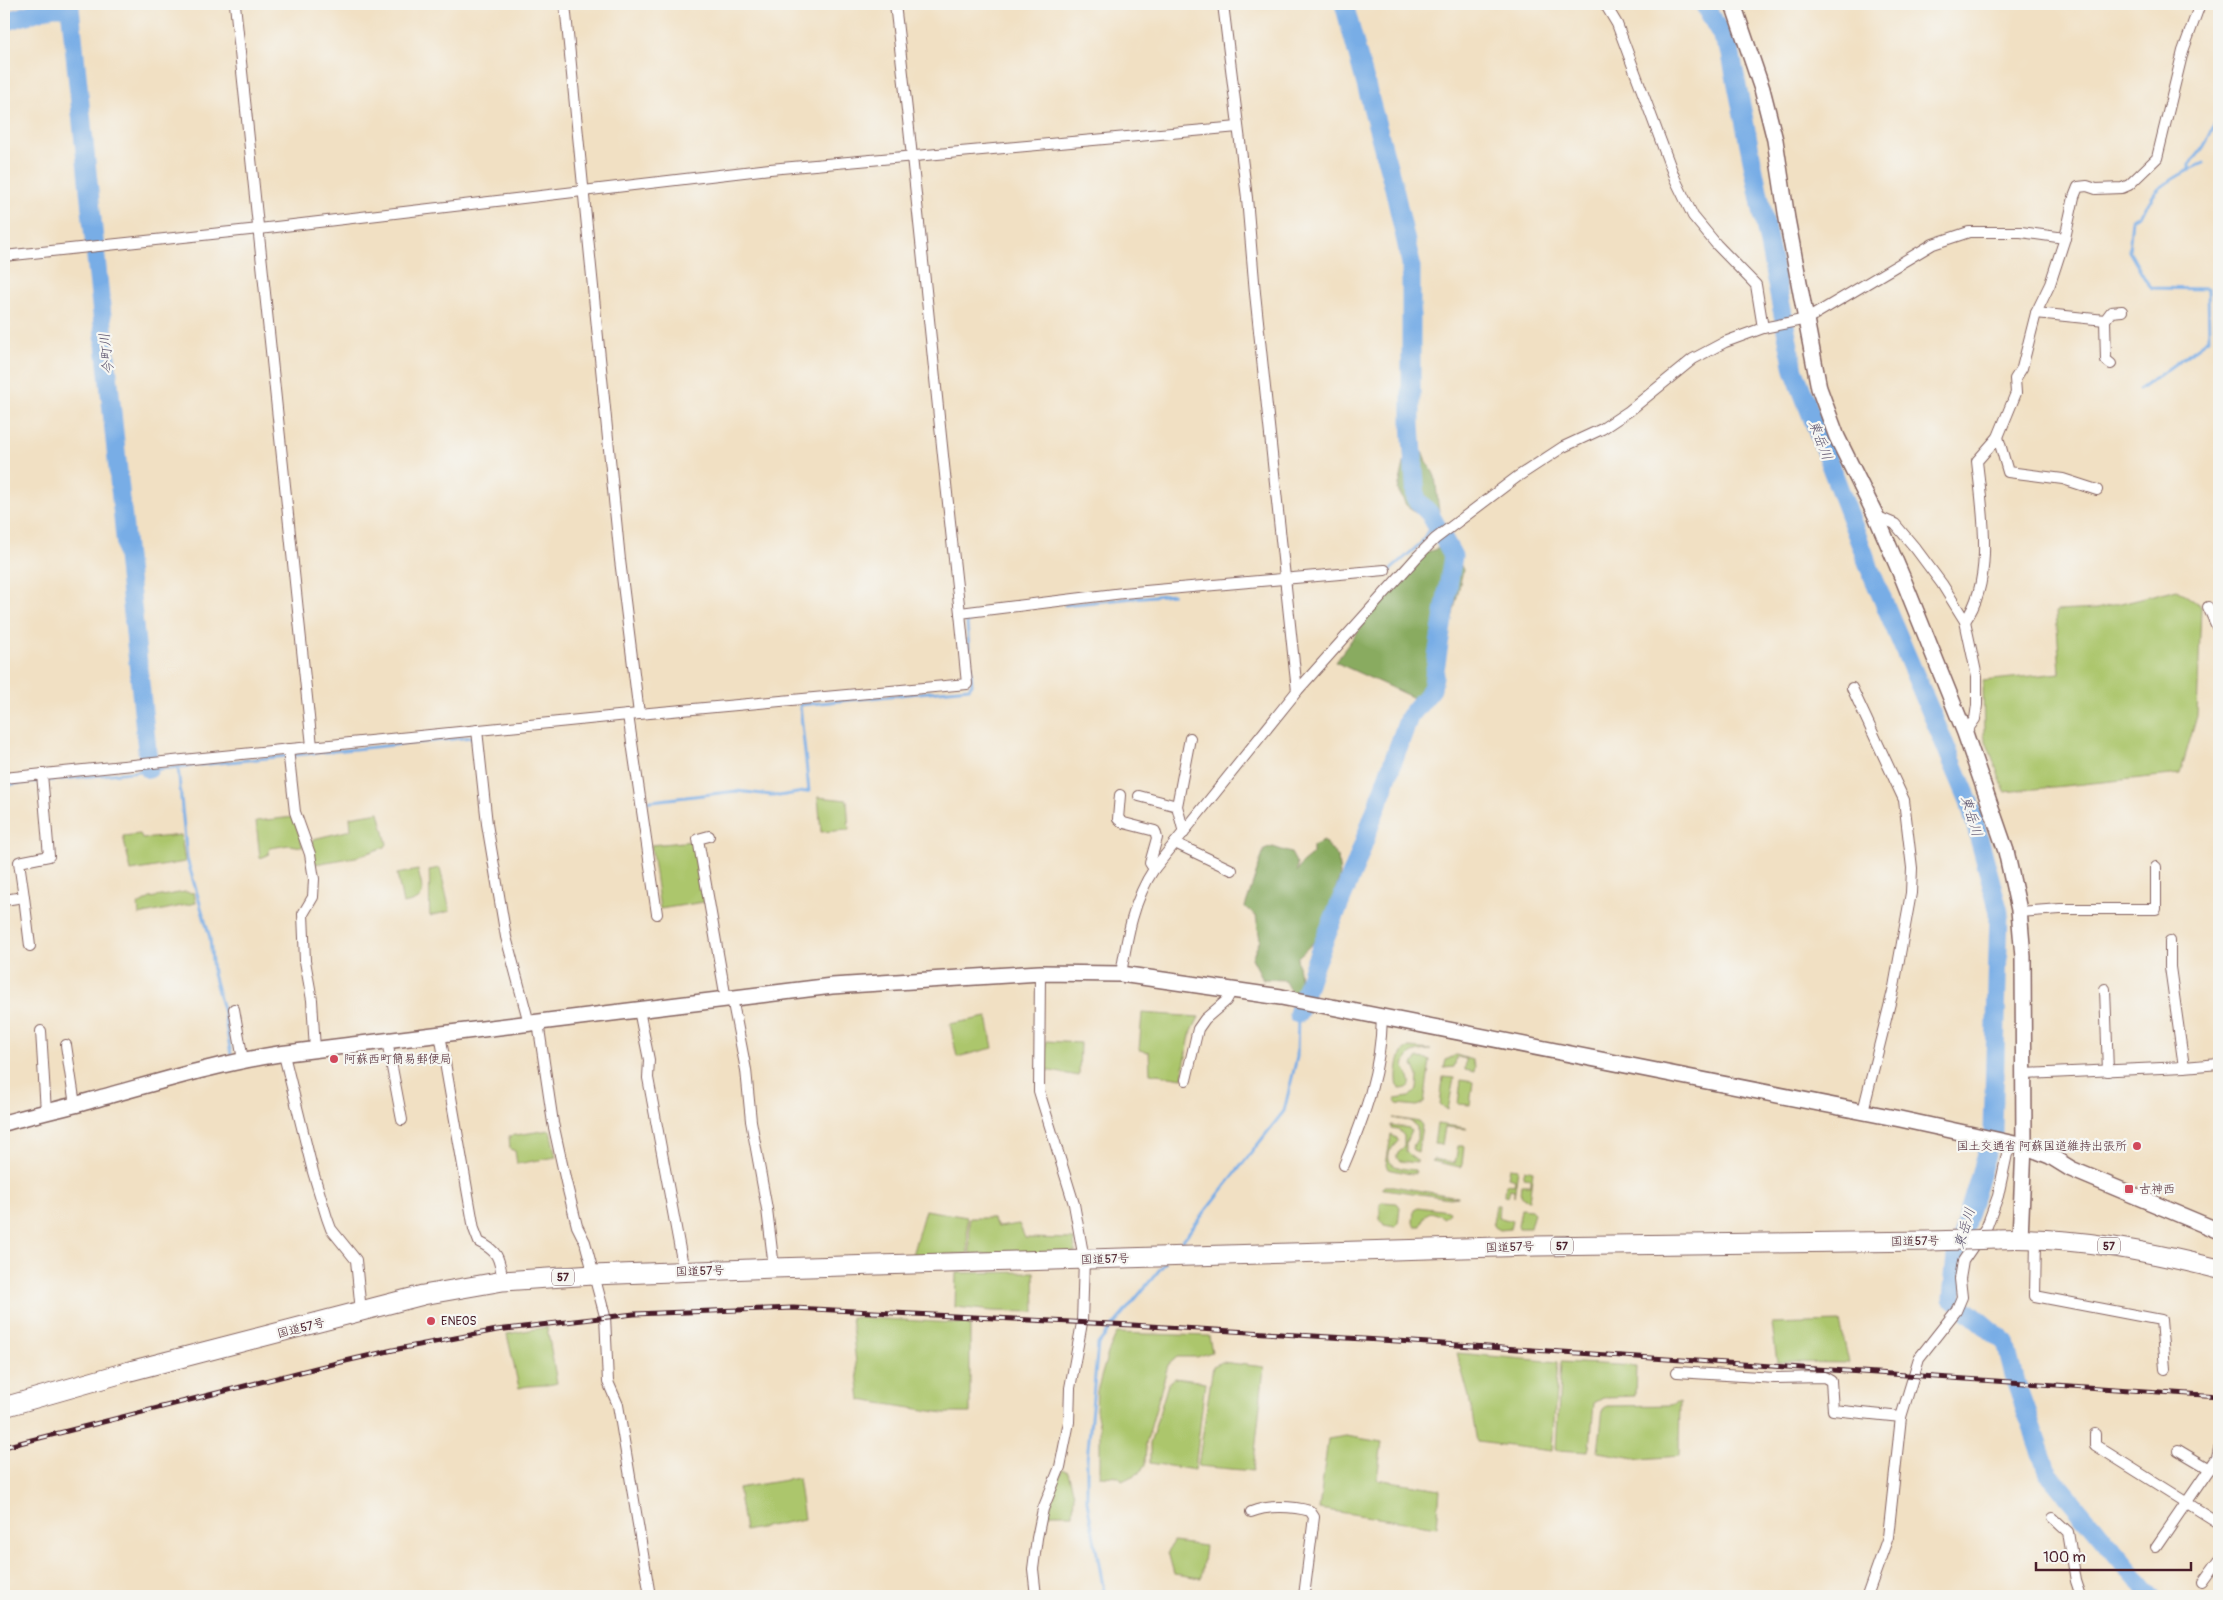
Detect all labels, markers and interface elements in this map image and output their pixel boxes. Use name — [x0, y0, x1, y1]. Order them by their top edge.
water label: 今町川 — [96, 332, 117, 376]
water label: 東岳川 — [1805, 418, 1836, 463]
water label: 東岳川 — [1957, 794, 1986, 839]
place label: 阿蘇西町簡易郵便局 — [344, 1052, 452, 1067]
marker: 阿蘇西町簡易郵便局 — [328, 1053, 340, 1065]
place label: 国土交通省 阿蘇国道維持出張所 — [1956, 1139, 2127, 1154]
marker: 国土交通省 阿蘇国道維持出張所 — [2131, 1140, 2143, 1152]
place label: 古神西 — [2139, 1182, 2175, 1197]
marker: 古神西 — [2123, 1183, 2135, 1195]
water label: 東岳川 — [1950, 1206, 1979, 1251]
street label: 国道57号 — [1890, 1234, 1940, 1249]
road number: 57 — [1551, 1238, 1573, 1254]
road number: 57 — [2098, 1238, 2120, 1254]
street label: 国道57号 — [1485, 1239, 1535, 1256]
street label: 国道57号 — [1080, 1251, 1130, 1268]
street label: 国道57号 — [675, 1263, 725, 1280]
road number: 57 — [552, 1268, 574, 1286]
place label: ENEOS — [441, 1314, 476, 1329]
street label: 国道57号 — [276, 1315, 327, 1342]
marker: ENEOS — [425, 1315, 437, 1327]
scale bar — [2036, 1540, 2190, 1572]
text: 100 m — [2043, 1548, 2086, 1567]

